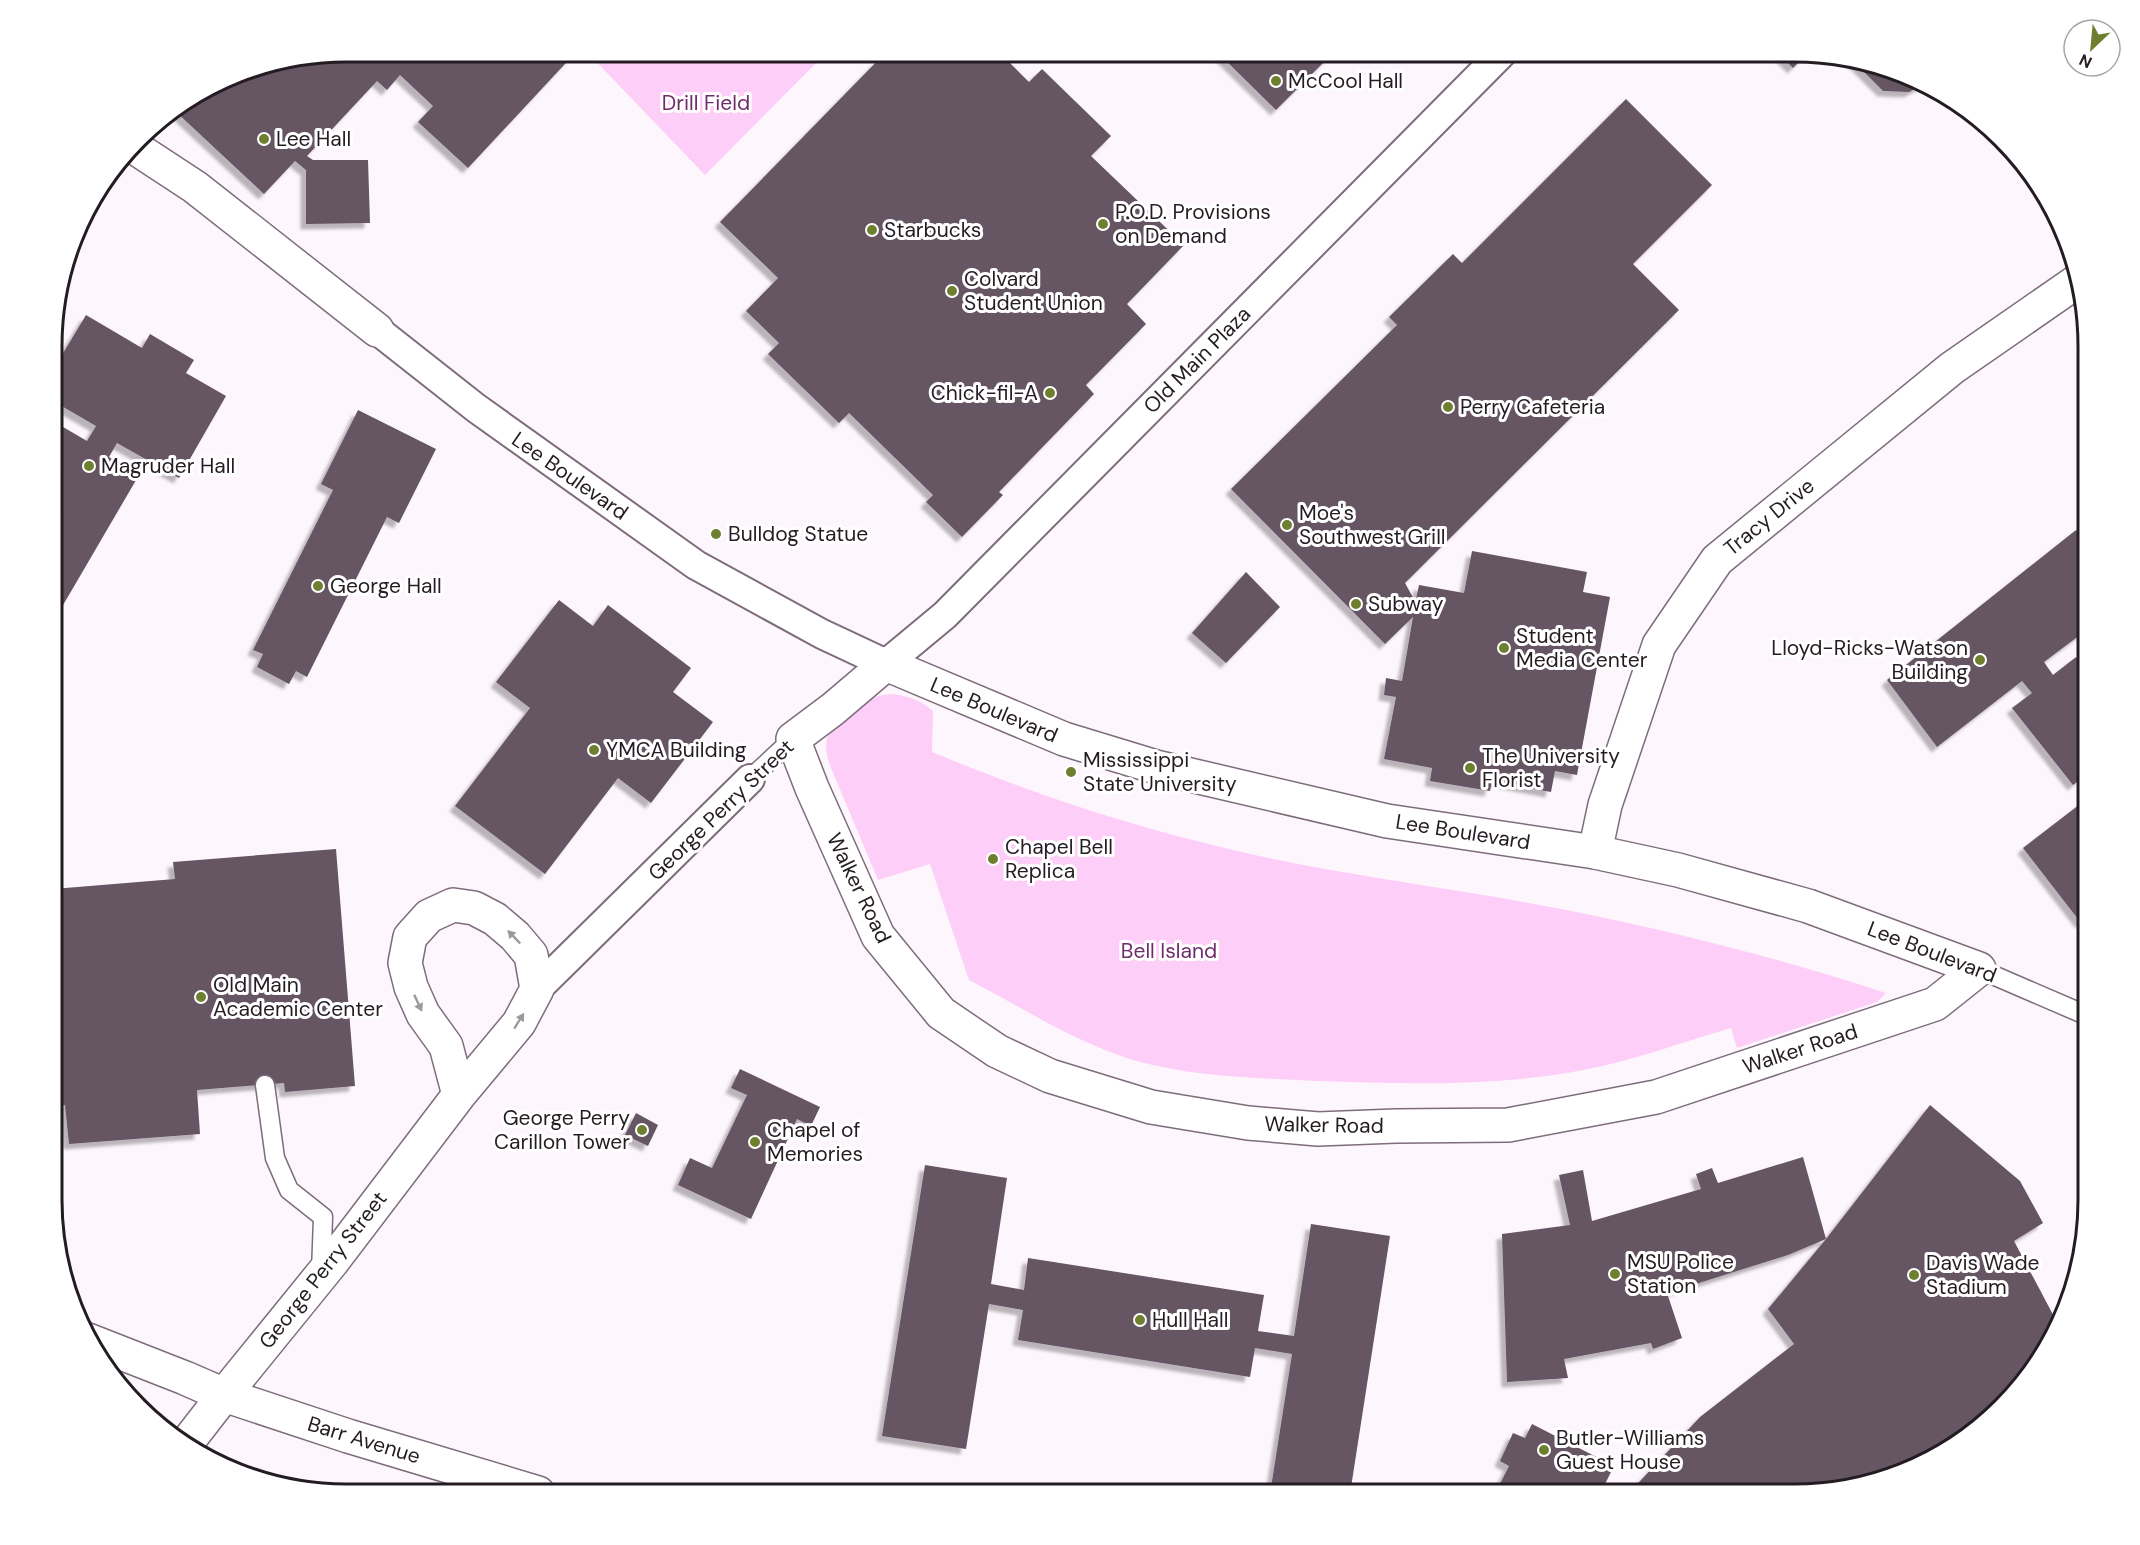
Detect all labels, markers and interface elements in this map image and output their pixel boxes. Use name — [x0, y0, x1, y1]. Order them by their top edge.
north arrow — [2062, 18, 2122, 78]
text: N — [2076, 49, 2095, 73]
place label: McCool Hall — [1288, 67, 1403, 95]
marker: McCool Hall — [1269, 74, 1283, 88]
park label: Drill Field — [662, 89, 750, 117]
place label: Lee Hall — [276, 125, 351, 153]
marker: Lee Hall — [257, 132, 271, 146]
place label: P.O.D. Provisions on Demand — [1115, 198, 1271, 250]
place label: Starbucks — [884, 216, 981, 244]
marker: P.O.D. Provisions on Demand — [1096, 217, 1110, 231]
marker: Starbucks — [865, 223, 879, 237]
place label: Colvard Student Union — [964, 265, 1103, 317]
marker: Colvard Student Union — [945, 284, 959, 298]
street label: Old Main Plaza — [1137, 300, 1257, 420]
place label: Chick-fil-A — [931, 379, 1038, 407]
marker: Chick-fil-A — [1043, 386, 1057, 400]
place label: Perry Cafeteria — [1460, 393, 1605, 421]
marker: Perry Cafeteria — [1441, 400, 1455, 414]
street label: Lee Boulevard — [506, 426, 634, 526]
place label: Magruder Hall — [101, 452, 235, 480]
marker: Magruder Hall — [82, 459, 96, 473]
street label: Tracy Drive — [1718, 472, 1820, 562]
place label: Moe's Southwest Grill — [1299, 499, 1446, 551]
marker: Moe's Southwest Grill — [1280, 518, 1294, 532]
place label: Bulldog Statue — [728, 520, 868, 548]
marker: Bulldog Statue — [709, 527, 723, 541]
place label: George Hall — [330, 572, 442, 600]
marker: George Hall — [311, 579, 325, 593]
place label: Subway — [1368, 590, 1444, 618]
marker: Subway — [1349, 597, 1363, 611]
place label: Student Media Center — [1516, 622, 1648, 674]
place label: Lloyd-Ricks-Watson Building — [1771, 634, 1968, 686]
marker: Student Media Center — [1497, 641, 1511, 655]
marker: Lloyd-Ricks-Watson Building — [1973, 653, 1987, 667]
street label: Lee Boulevard — [926, 671, 1062, 749]
street label: George Perry Street — [642, 733, 800, 887]
place label: YMCA Building — [606, 736, 747, 764]
place label: The University Florist — [1482, 742, 1620, 794]
marker: YMCA Building — [587, 743, 601, 757]
place label: Mississippi State University — [1083, 746, 1237, 798]
marker: The University Florist — [1463, 761, 1477, 775]
marker: Mississippi State University — [1064, 765, 1078, 779]
street label: Lee Boulevard — [1394, 808, 1532, 856]
street label: Walker Road — [820, 828, 898, 948]
place label: Chapel Bell Replica — [1005, 833, 1113, 885]
marker: Chapel Bell Replica — [986, 852, 1000, 866]
street label: Lee Boulevard — [1864, 915, 2000, 989]
one-way arrow — [508, 930, 522, 944]
park label: Bell Island — [1121, 937, 1217, 965]
place label: Old Main Academic Center — [213, 971, 383, 1023]
marker: Old Main Academic Center — [194, 990, 208, 1004]
one-way arrow — [413, 994, 422, 1011]
one-way arrow — [514, 1013, 525, 1029]
street label: Walker Road — [1739, 1017, 1861, 1081]
place label: George Perry Carillon Tower — [494, 1104, 630, 1156]
street label: Walker Road — [1264, 1110, 1384, 1140]
place label: Chapel of Memories — [767, 1116, 863, 1168]
marker: George Perry Carillon Tower — [635, 1123, 649, 1137]
marker: Chapel of Memories — [748, 1135, 762, 1149]
street label: George Perry Street — [253, 1186, 393, 1354]
place label: MSU Police Station — [1627, 1248, 1734, 1300]
place label: Davis Wade Stadium — [1926, 1249, 2040, 1301]
marker: MSU Police Station — [1608, 1267, 1622, 1281]
marker: Davis Wade Stadium — [1907, 1268, 1921, 1282]
place label: Hull Hall — [1152, 1306, 1228, 1334]
marker: Hull Hall — [1133, 1313, 1147, 1327]
street label: Barr Avenue — [304, 1410, 424, 1470]
place label: Butler-Williams Guest House — [1556, 1424, 1704, 1476]
marker: Butler-Williams Guest House — [1537, 1443, 1551, 1457]

